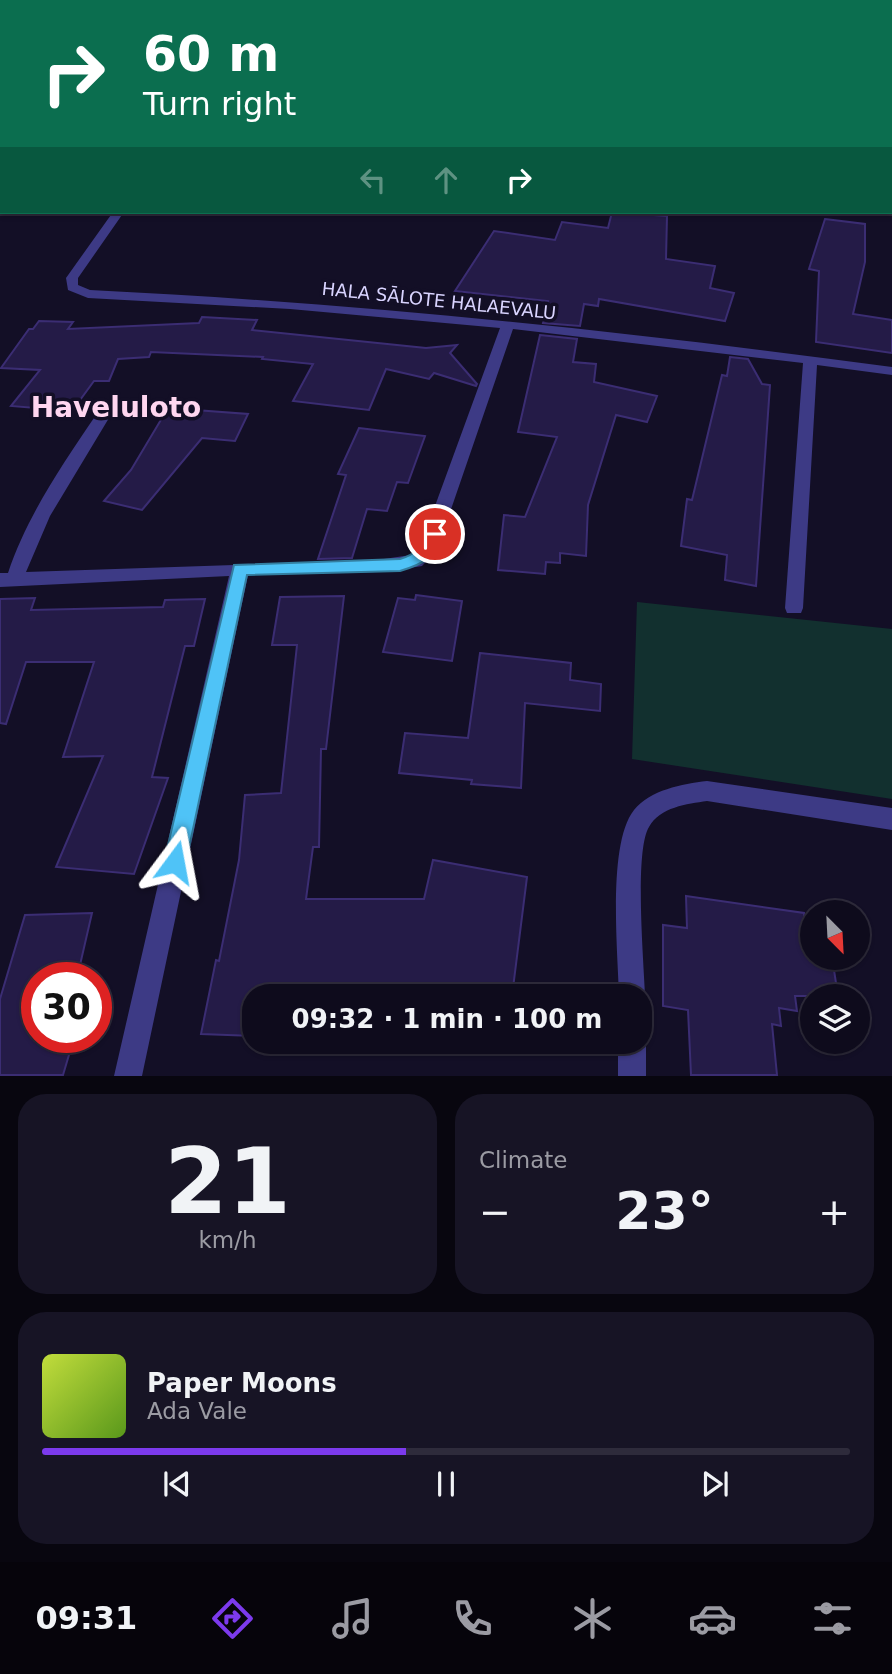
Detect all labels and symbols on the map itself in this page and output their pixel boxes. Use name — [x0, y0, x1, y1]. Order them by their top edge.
street label: HALA SĀLOTE HALAEVALU — [321, 278, 557, 323]
district label: Haveluloto — [31, 391, 201, 424]
pin — [405, 504, 465, 564]
position arrow — [138, 825, 212, 899]
north arrow — [800, 900, 870, 970]
speed limit sign: 30 — [21, 962, 112, 1053]

